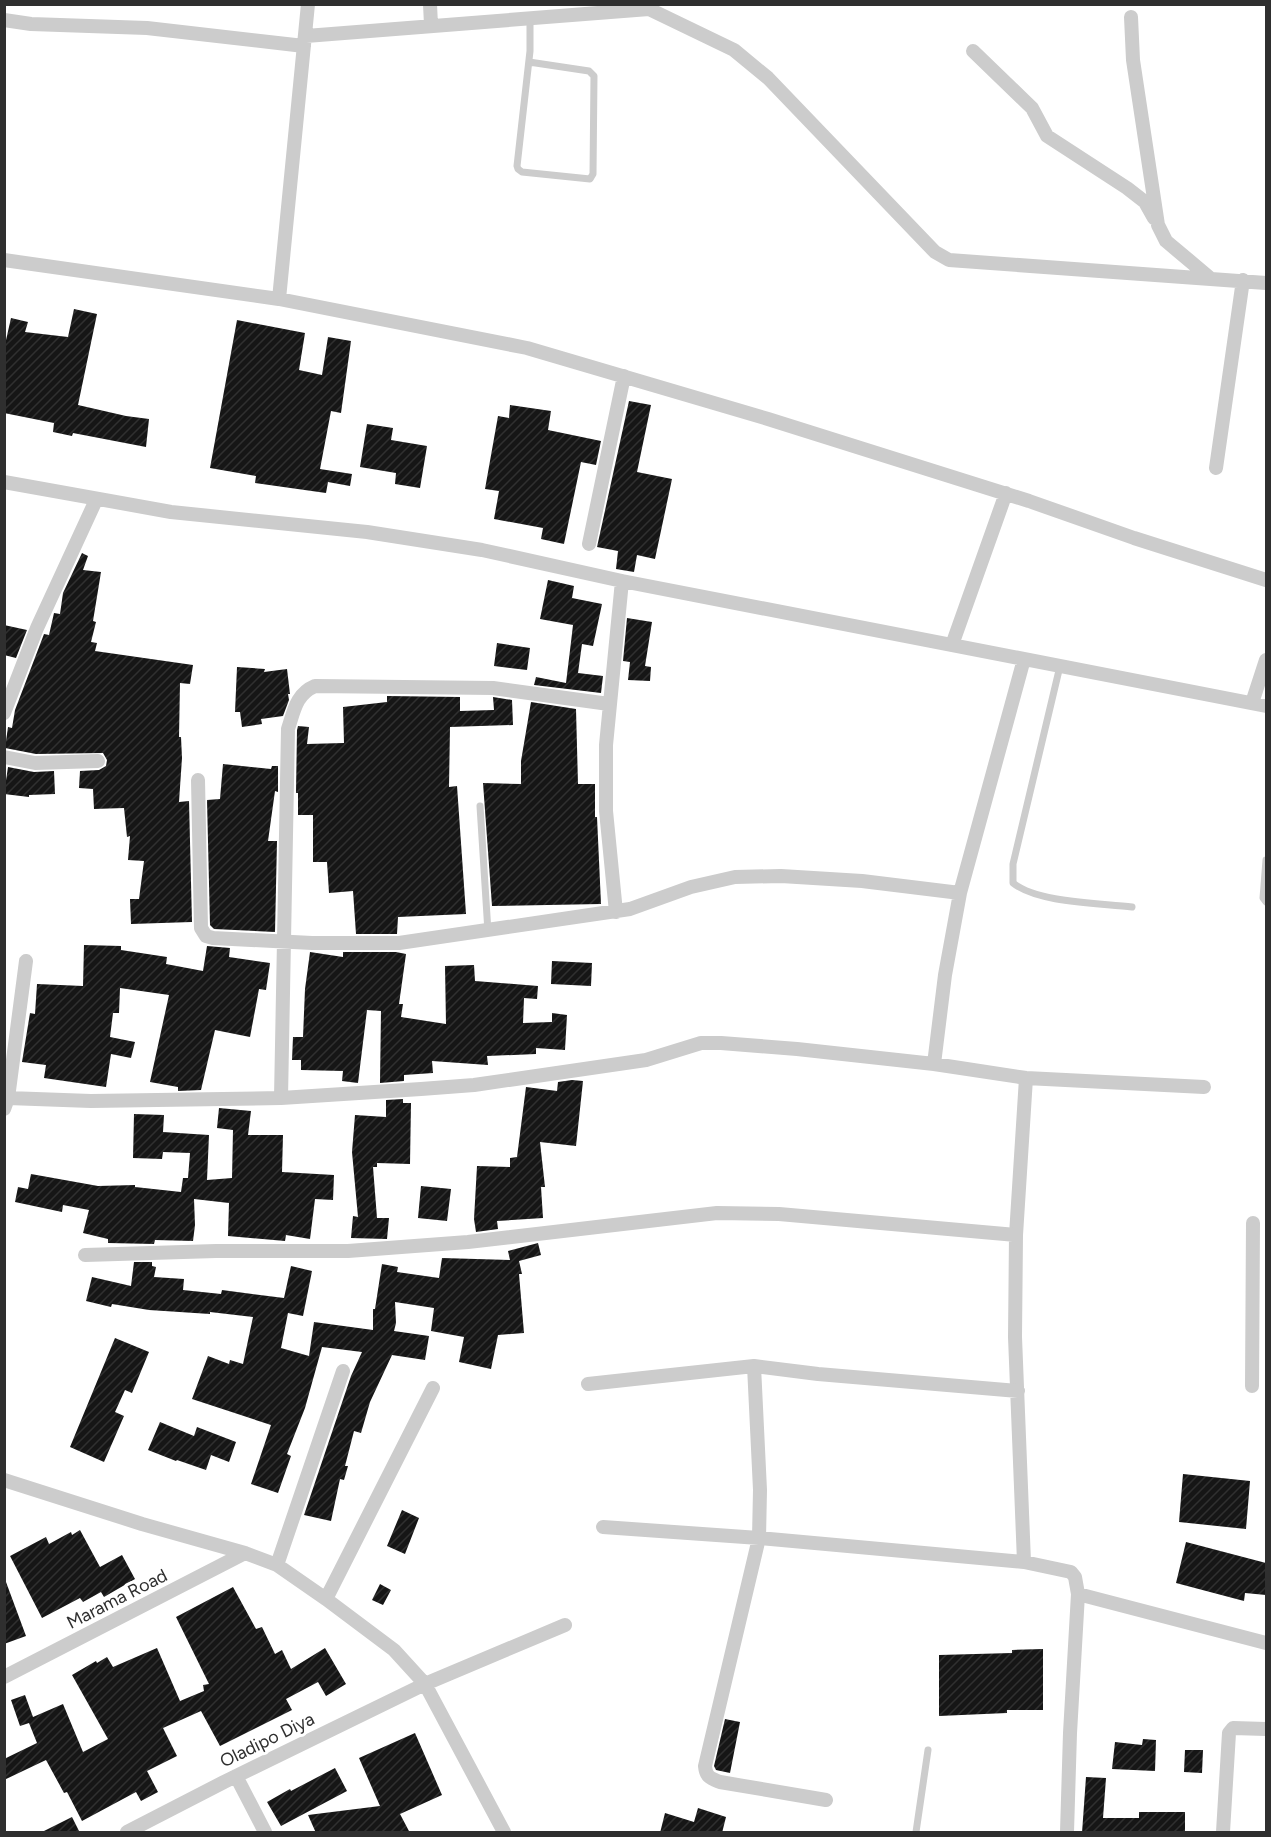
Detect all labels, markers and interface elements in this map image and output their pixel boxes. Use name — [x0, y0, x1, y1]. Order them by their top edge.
street label: Marama Road — [63, 1564, 171, 1634]
street label: Oladipo Diya — [216, 1708, 318, 1772]

